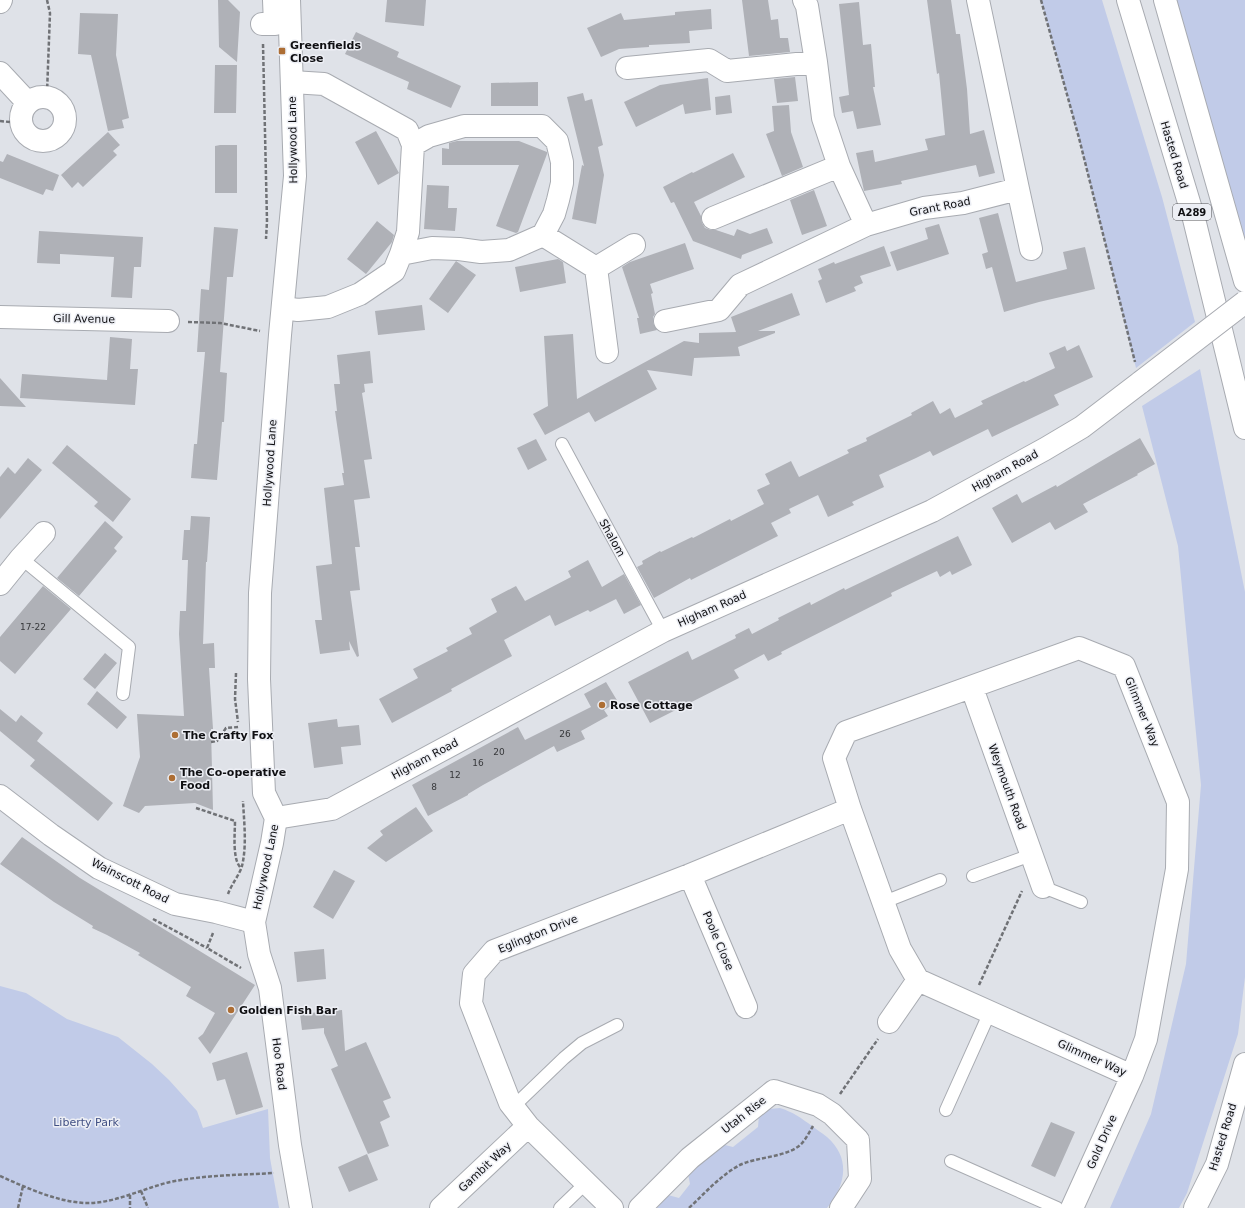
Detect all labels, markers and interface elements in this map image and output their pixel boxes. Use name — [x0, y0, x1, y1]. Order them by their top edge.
place label: Greenfields Close — [290, 39, 361, 65]
marker: Greenfields Close — [277, 46, 287, 56]
street label: Hollywood Lane — [286, 96, 300, 184]
street label: Hasted Road — [1158, 120, 1190, 190]
street label: Grant Road — [908, 195, 972, 219]
road number: A289 — [1173, 204, 1211, 220]
street label: Gill Avenue — [53, 312, 115, 326]
street label: Hollywood Lane — [260, 419, 280, 507]
street label: Higham Road — [970, 447, 1040, 495]
street label: Shalom — [596, 517, 628, 559]
street label: Higham Road — [676, 588, 748, 630]
house number: 17-22 — [20, 622, 46, 632]
street label: Glimmer Way — [1122, 675, 1162, 749]
place label: Rose Cottage — [610, 699, 693, 712]
marker: Rose Cottage — [597, 700, 607, 710]
place label: The Crafty Fox — [183, 729, 273, 742]
house number: 26 — [559, 729, 571, 739]
marker: The Crafty Fox — [170, 730, 180, 740]
street label: Higham Road — [389, 736, 461, 782]
street label: Weymouth Road — [985, 742, 1029, 832]
house number: 20 — [493, 747, 505, 757]
house number: 16 — [472, 758, 484, 768]
place label: The Co-operative Food — [180, 766, 286, 792]
house number: 12 — [449, 770, 461, 780]
marker: The Co-operative Food — [167, 773, 177, 783]
house number: 8 — [431, 782, 437, 792]
street label: Hollywood Lane — [251, 823, 281, 911]
street label: Wainscott Road — [89, 856, 171, 906]
street label: Poole Close — [700, 909, 736, 973]
street label: Eglington Drive — [496, 912, 580, 956]
place label: Golden Fish Bar — [239, 1004, 338, 1017]
marker: Golden Fish Bar — [226, 1005, 236, 1015]
street label: Hoo Road — [269, 1037, 289, 1091]
street label: Glimmer Way — [1055, 1037, 1129, 1079]
street label: Utah Rise — [719, 1093, 769, 1136]
street label: Hasted Road — [1207, 1102, 1239, 1172]
street label: Gold Drive — [1084, 1113, 1120, 1171]
park label: Liberty Park — [53, 1116, 119, 1129]
street label: Gambit Way — [456, 1139, 514, 1195]

